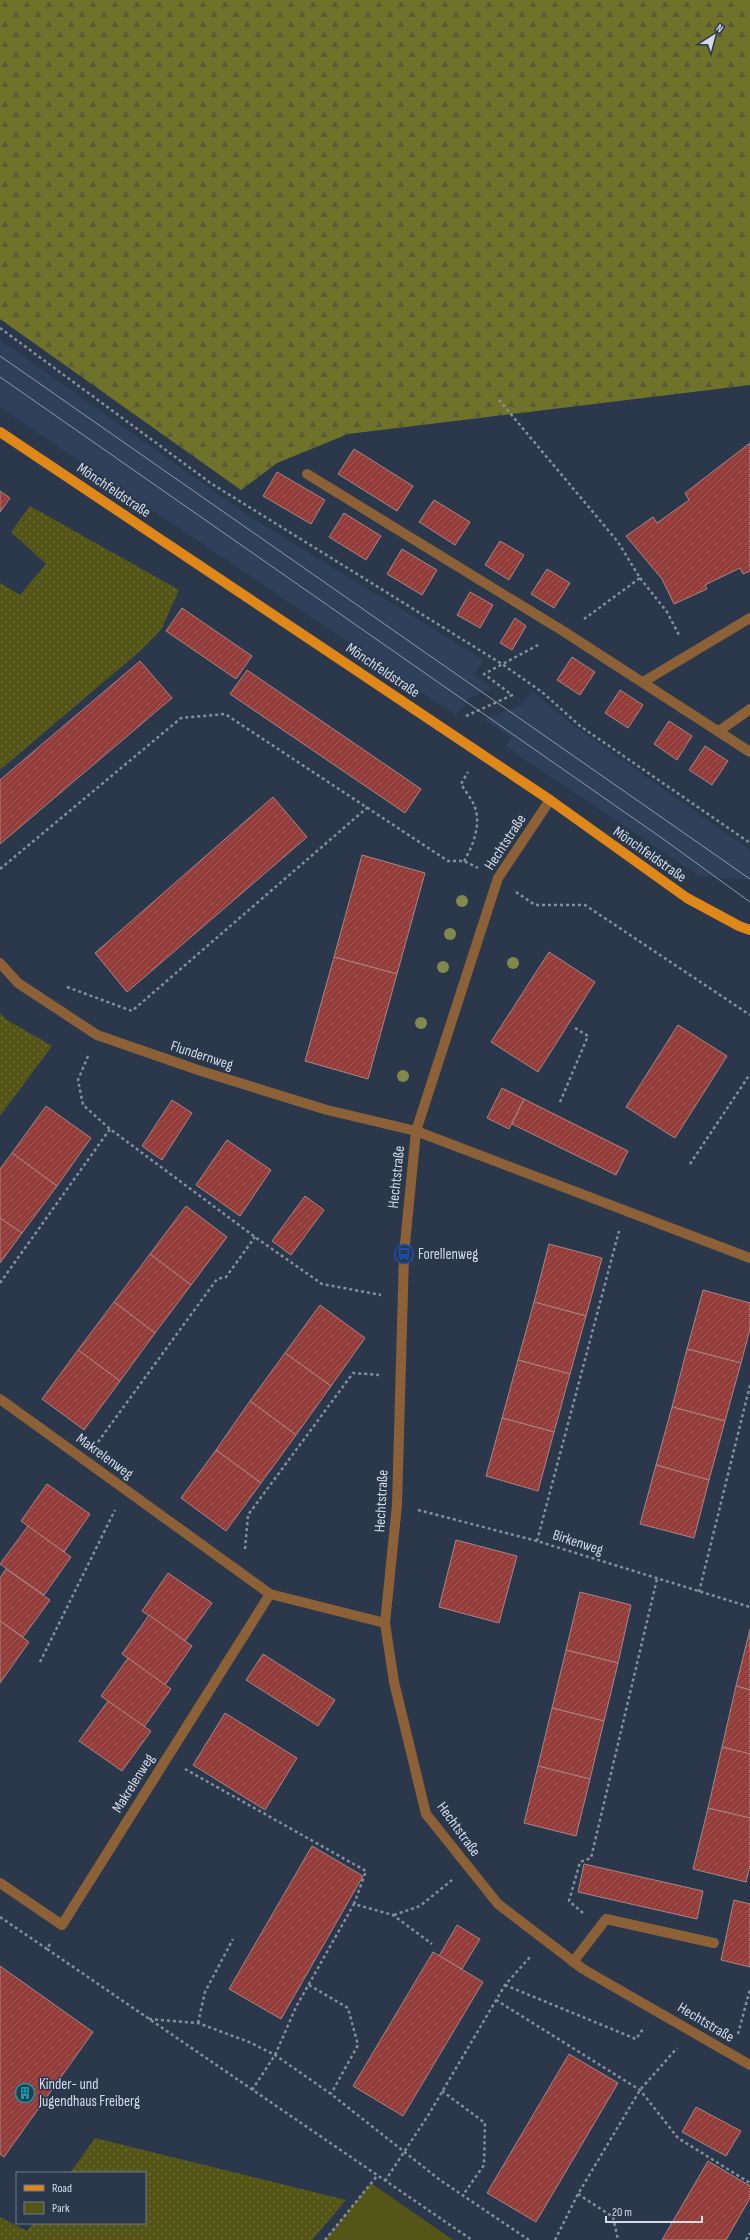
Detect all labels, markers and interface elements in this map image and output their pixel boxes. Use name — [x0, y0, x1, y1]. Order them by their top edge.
north arrow — [694, 16, 734, 56]
text: N — [713, 21, 726, 35]
street label: Mönchfeldstraße — [73, 459, 154, 522]
street label: Mönchfeldstraße — [342, 639, 423, 702]
street label: Hechtstraße — [480, 811, 530, 874]
street label: Mönchfeldstraße — [609, 822, 690, 887]
street label: Flundernweg — [168, 1036, 235, 1074]
street label: Hechtstraße — [384, 1145, 409, 1209]
bus stop icon: Forellenweg — [393, 1243, 415, 1265]
place label: Forellenweg — [418, 1245, 478, 1264]
street label: Makrelenweg — [72, 1429, 137, 1484]
street label: Hechtstraße — [370, 1469, 393, 1533]
street label: Birkenweg — [550, 1525, 606, 1560]
street label: Makrelenweg — [108, 1750, 159, 1816]
street label: Hechtstraße — [432, 1798, 485, 1860]
street label: Hechtstraße — [674, 1998, 738, 2047]
place label: Kinder- und Jugendhaus Freiberg — [38, 2075, 140, 2111]
building icon: Kinder- und Jugendhaus Freiberg — [14, 2082, 36, 2104]
legend — [16, 2172, 146, 2224]
text: Road — [52, 2181, 72, 2196]
scale bar — [606, 2198, 702, 2224]
text: Park — [52, 2201, 70, 2216]
text: 20 m — [612, 2205, 632, 2220]

